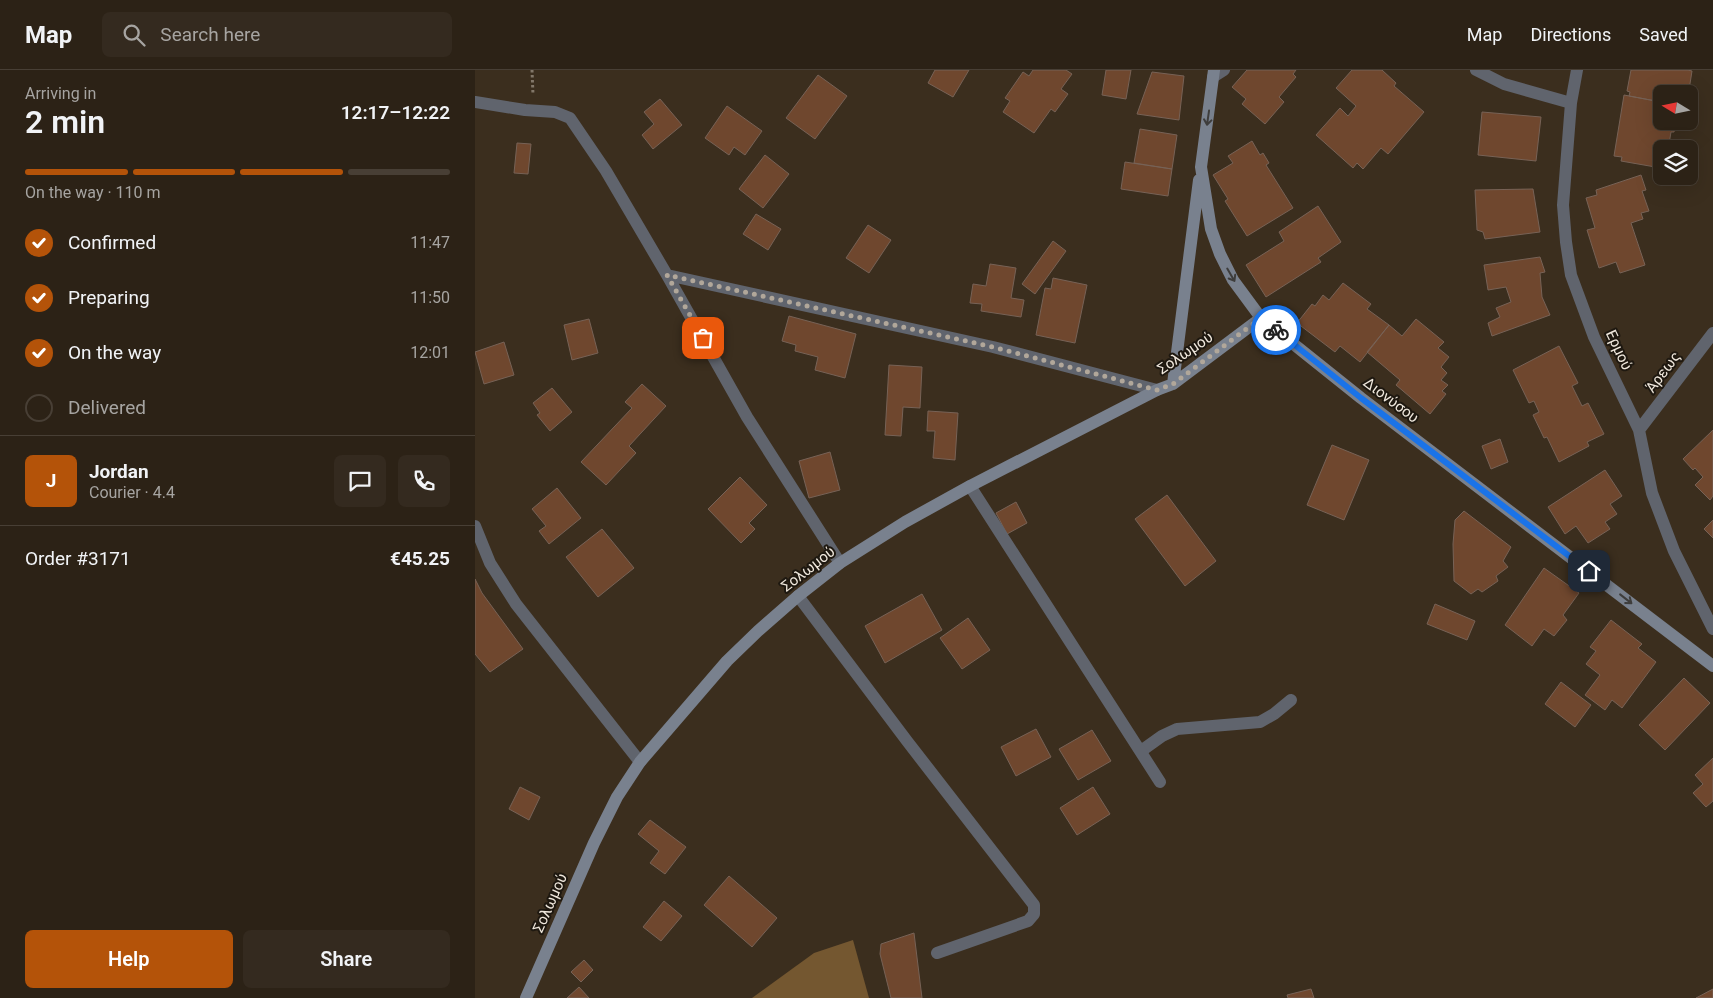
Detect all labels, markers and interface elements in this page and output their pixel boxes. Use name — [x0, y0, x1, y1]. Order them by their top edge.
search box — [102, 12, 452, 57]
text: Map — [25, 21, 72, 49]
icon: search — [120, 21, 148, 49]
text: Search here — [160, 23, 260, 46]
text: Map — [1467, 24, 1502, 45]
text: Directions — [1530, 24, 1611, 45]
text: Saved — [1639, 24, 1688, 45]
text: Arriving in — [25, 84, 96, 103]
north arrow — [1653, 85, 1697, 130]
map controls — [1653, 85, 1698, 185]
text: 12:17–12:22 — [341, 101, 450, 124]
text: 2 min — [25, 103, 105, 141]
one-way arrow — [1202, 110, 1212, 126]
button: layers — [1653, 140, 1698, 185]
text: On the way · 110 m — [25, 183, 161, 202]
icon: check — [25, 229, 53, 257]
text: Confirmed — [68, 231, 156, 254]
text: 11:47 — [410, 233, 450, 252]
one-way arrow — [1226, 268, 1236, 283]
icon: check — [25, 284, 53, 312]
text: Preparing — [68, 286, 150, 309]
text: 11:50 — [410, 288, 450, 307]
courier — [1251, 305, 1301, 355]
icon: bike — [1262, 316, 1290, 344]
pin — [682, 317, 724, 359]
icon: bag — [689, 324, 717, 352]
street label: Ερμού — [1602, 327, 1636, 373]
street label: Σολωμού — [1154, 328, 1216, 378]
icon: check — [25, 339, 53, 367]
text: On the way — [68, 341, 161, 364]
text: 12:01 — [410, 343, 450, 362]
street label: Άρεως — [1642, 348, 1684, 396]
street label: Διονύσου — [1360, 373, 1422, 427]
text: Delivered — [68, 396, 146, 419]
button: chat — [334, 455, 386, 507]
button: phone — [398, 455, 450, 507]
text: Jordan — [89, 460, 149, 483]
text: J — [46, 469, 56, 492]
text: Courier · 4.4 — [89, 483, 175, 502]
street label: Σολωμού — [778, 543, 838, 595]
text: Order #3171 — [25, 547, 131, 570]
text: €45.25 — [390, 547, 450, 570]
pin — [1568, 550, 1610, 592]
icon: home — [1575, 557, 1603, 585]
one-way arrow — [1619, 593, 1632, 604]
street label: Σολωμού — [529, 871, 571, 935]
button: Help — [25, 930, 233, 988]
button: Share — [243, 930, 450, 988]

